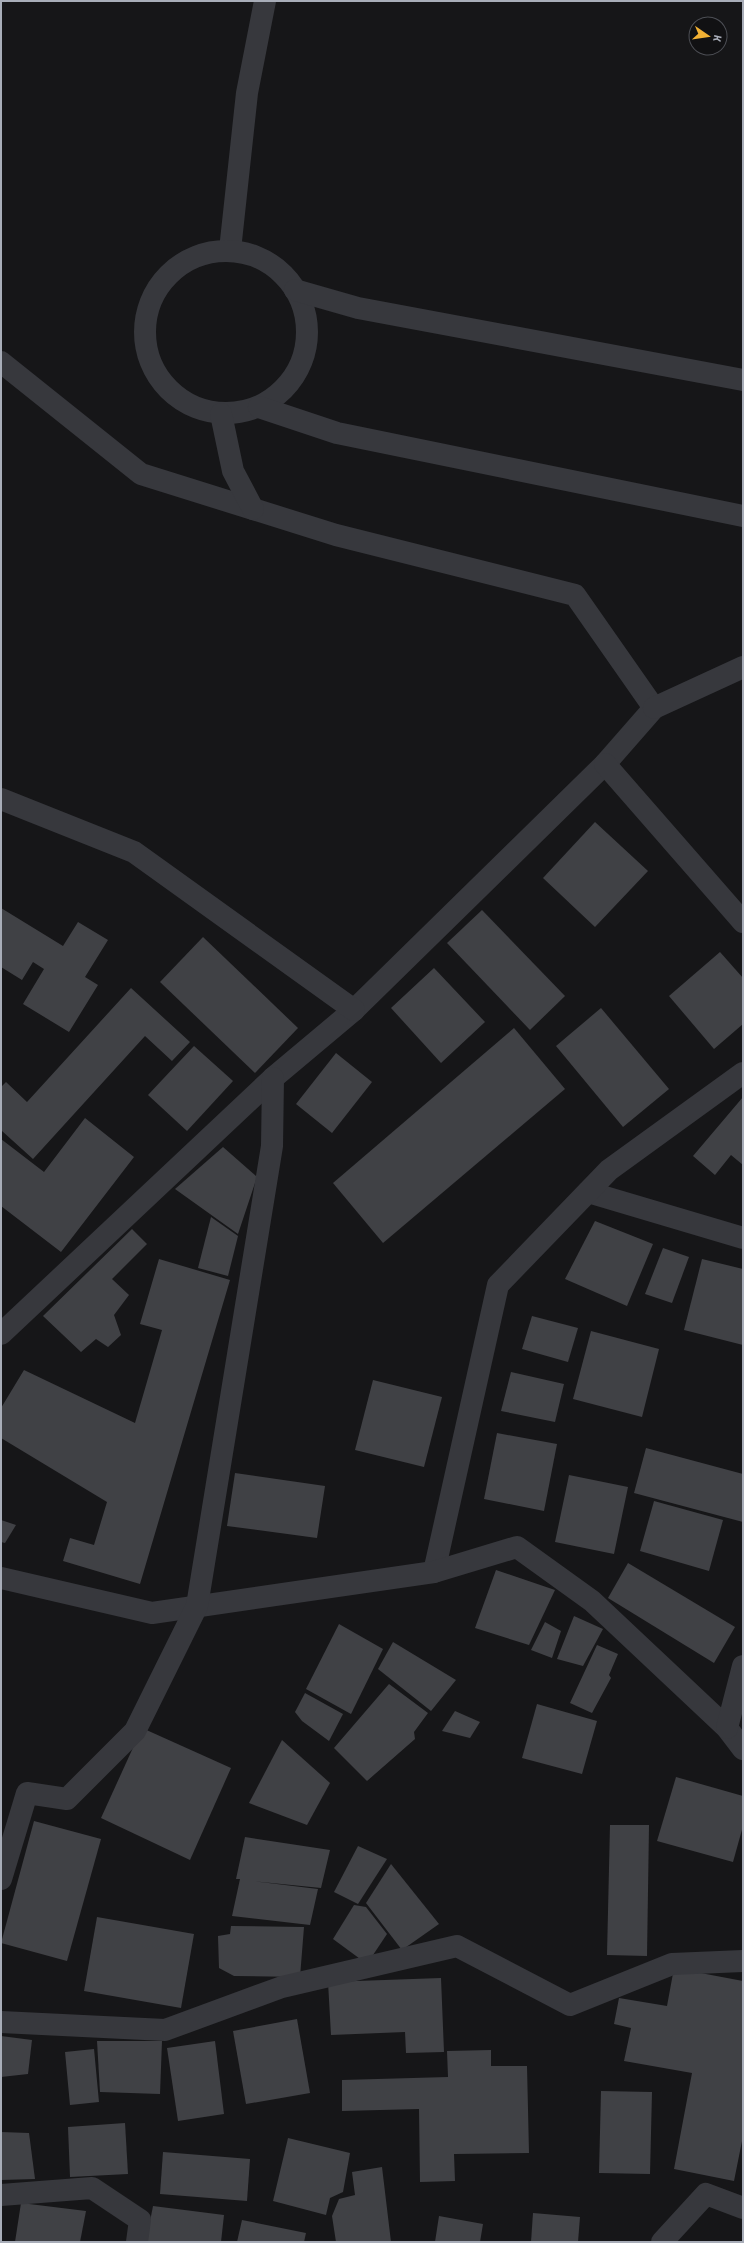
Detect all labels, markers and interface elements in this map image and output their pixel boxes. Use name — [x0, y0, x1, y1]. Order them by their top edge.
north arrow — [688, 16, 728, 56]
text: K — [709, 33, 726, 44]

